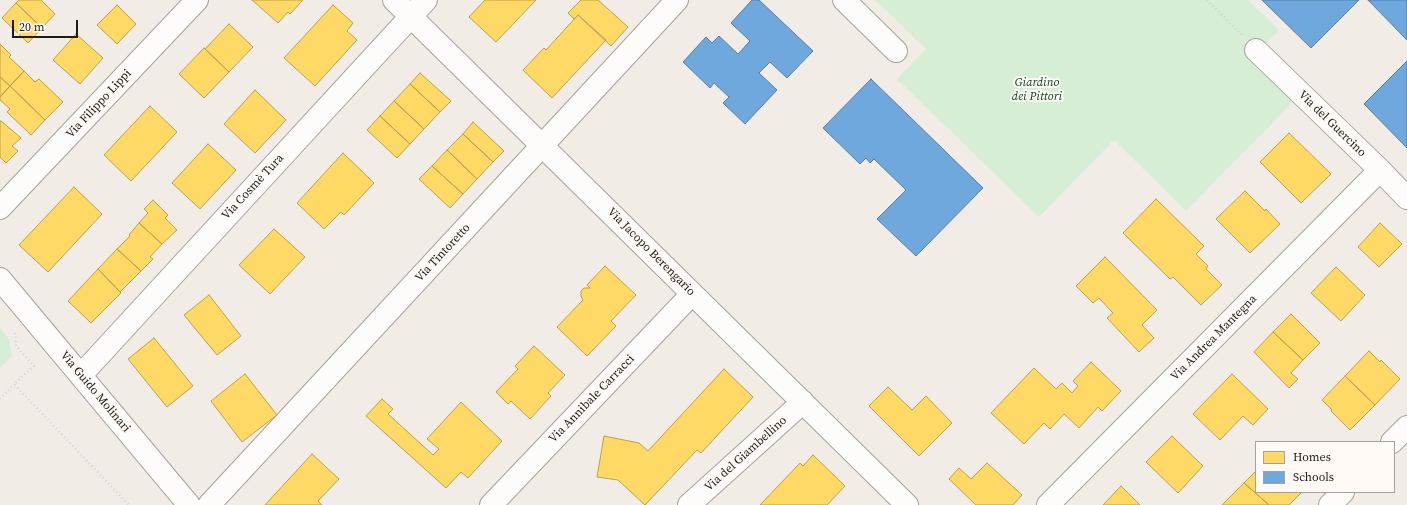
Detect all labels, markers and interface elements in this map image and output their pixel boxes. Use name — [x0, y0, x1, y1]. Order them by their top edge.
scale bar — [14, 12, 80, 38]
text: 20 m — [19, 19, 45, 35]
street label: Via Filippo Lippi — [63, 67, 135, 141]
park label: Giardino dei Pittori — [1012, 76, 1062, 104]
street label: Via del Guercino — [1295, 88, 1369, 160]
street label: Via Cosmè Tura — [219, 151, 287, 223]
street label: Via Jacopo Berengario — [604, 205, 698, 299]
street label: Via Tintoretto — [412, 221, 474, 285]
street label: Via Andrea Mantegna — [1168, 292, 1260, 384]
street label: Via Guido Molinari — [57, 349, 133, 435]
street label: Via Annibale Carracci — [546, 352, 638, 446]
street label: Via del Giambellino — [702, 413, 790, 495]
legend — [1255, 441, 1395, 493]
text: Homes — [1293, 449, 1331, 465]
text: Schools — [1293, 469, 1334, 485]

